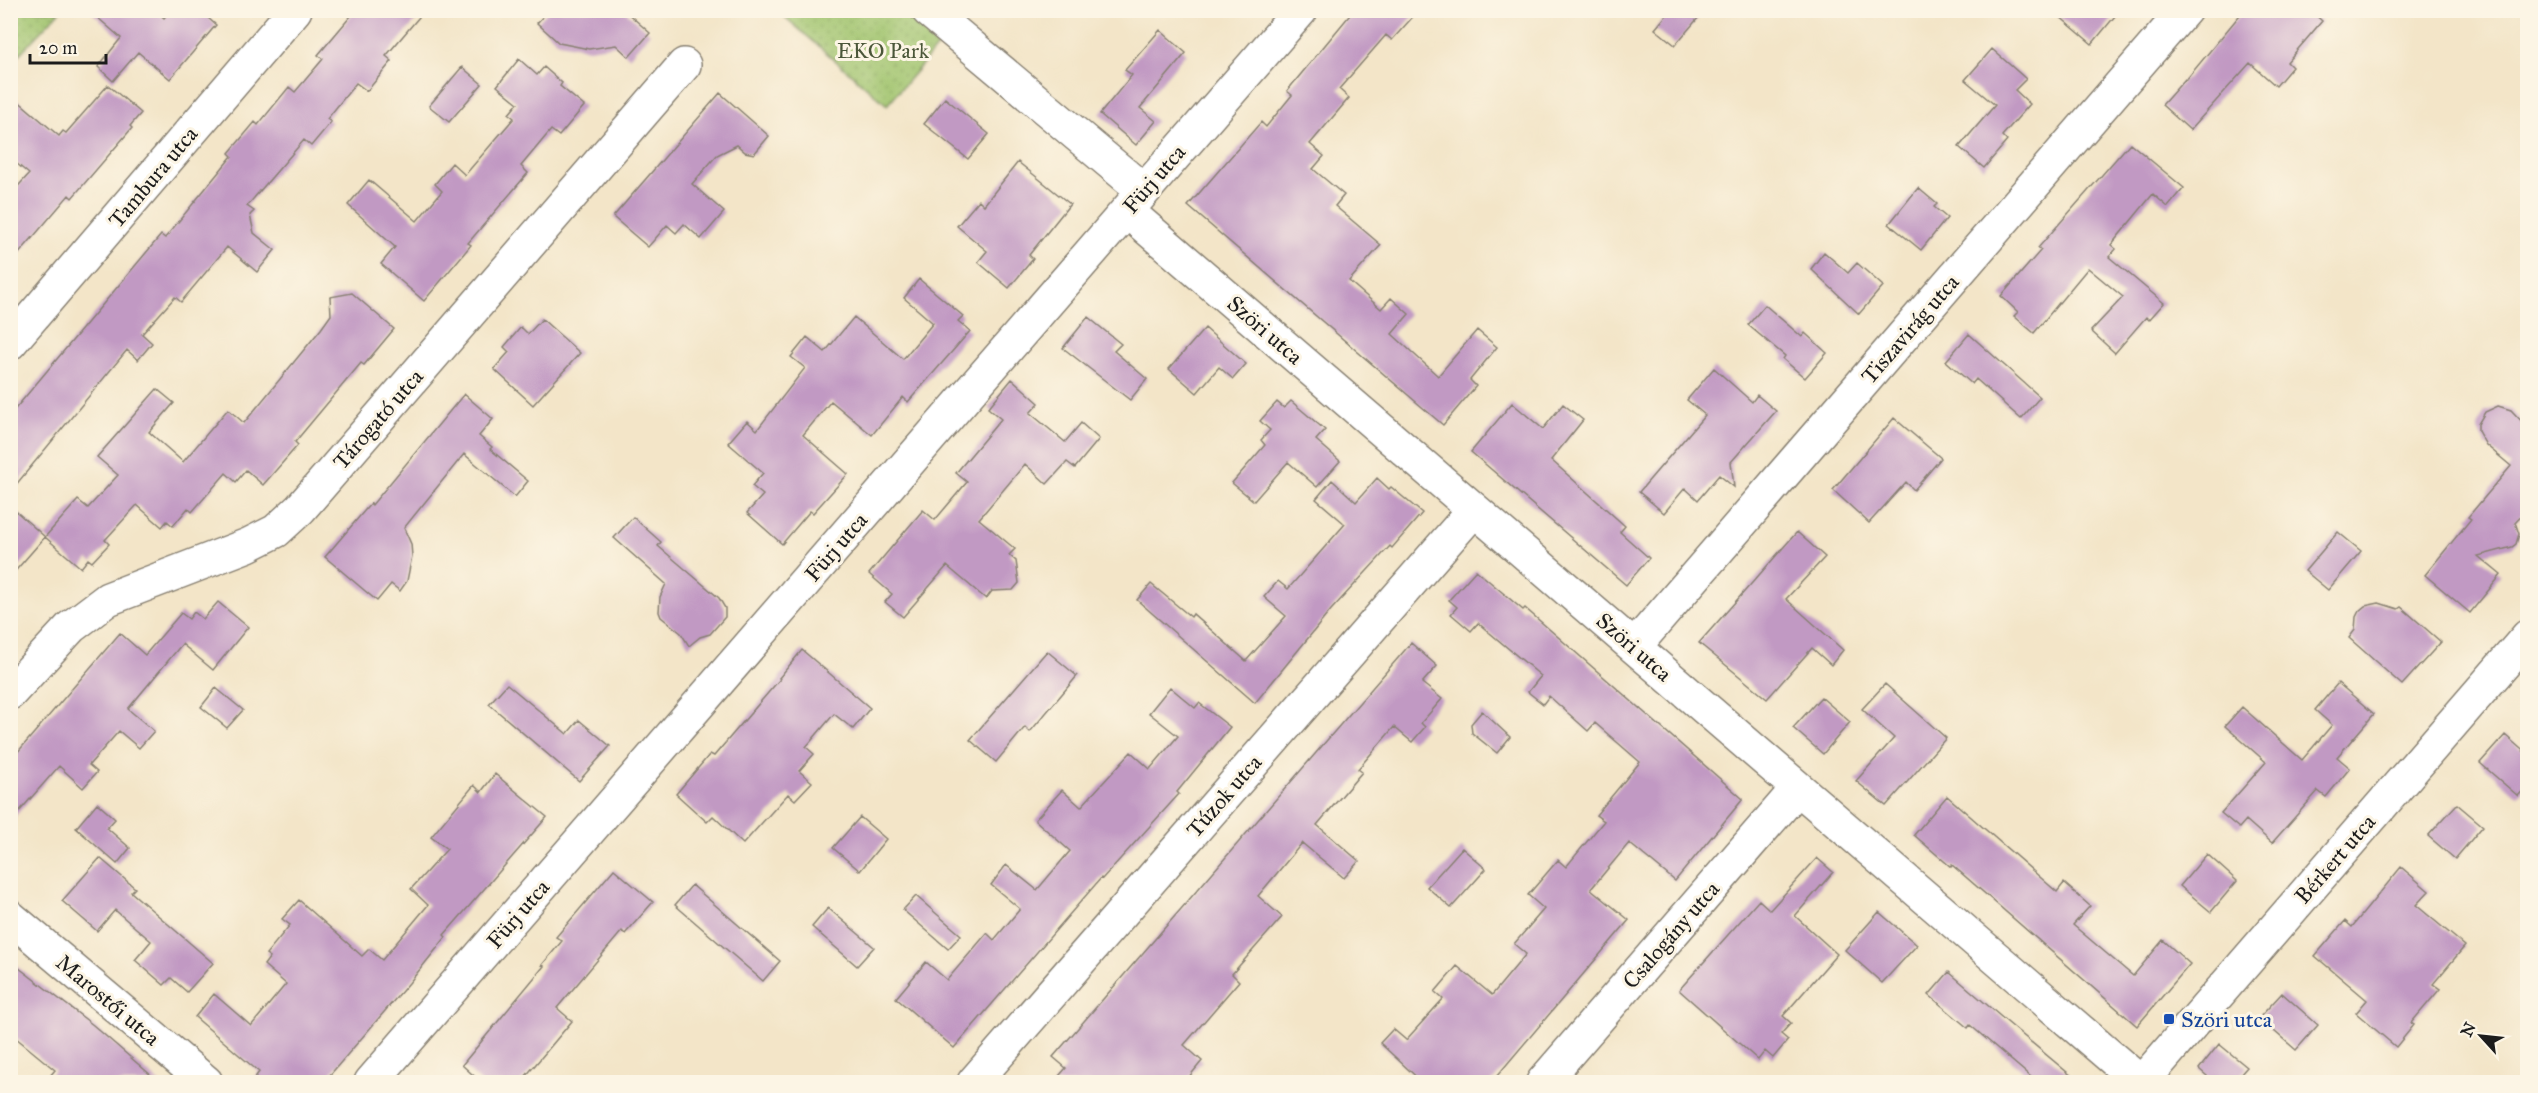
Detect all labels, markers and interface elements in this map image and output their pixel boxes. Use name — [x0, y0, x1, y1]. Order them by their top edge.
scale bar — [30, 27, 106, 65]
text: 20 m — [39, 37, 77, 59]
park label: EKO Park — [837, 37, 930, 64]
street label: Tambura utca — [103, 120, 204, 233]
street label: Fürj utca — [1117, 139, 1192, 219]
street label: Tiszavirág utca — [1855, 268, 1965, 389]
street label: Szöri utca — [1222, 290, 1309, 371]
street label: Tárogató utca — [327, 363, 429, 475]
street label: Fürj utca — [799, 507, 874, 587]
street label: Szöri utca — [1591, 607, 1678, 688]
street label: Túzok utca — [1181, 749, 1268, 843]
street label: Bérkert utca — [2289, 808, 2382, 909]
street label: Fürj utca — [481, 874, 556, 954]
street label: Csalogány utca — [1617, 875, 1725, 994]
street label: Marostői utca — [51, 949, 166, 1052]
place label: Szöri utca — [2181, 1006, 2273, 1033]
north arrow — [2451, 1006, 2511, 1066]
marker: Szöri utca — [2162, 1012, 2176, 1026]
text: N — [2457, 1019, 2480, 1040]

